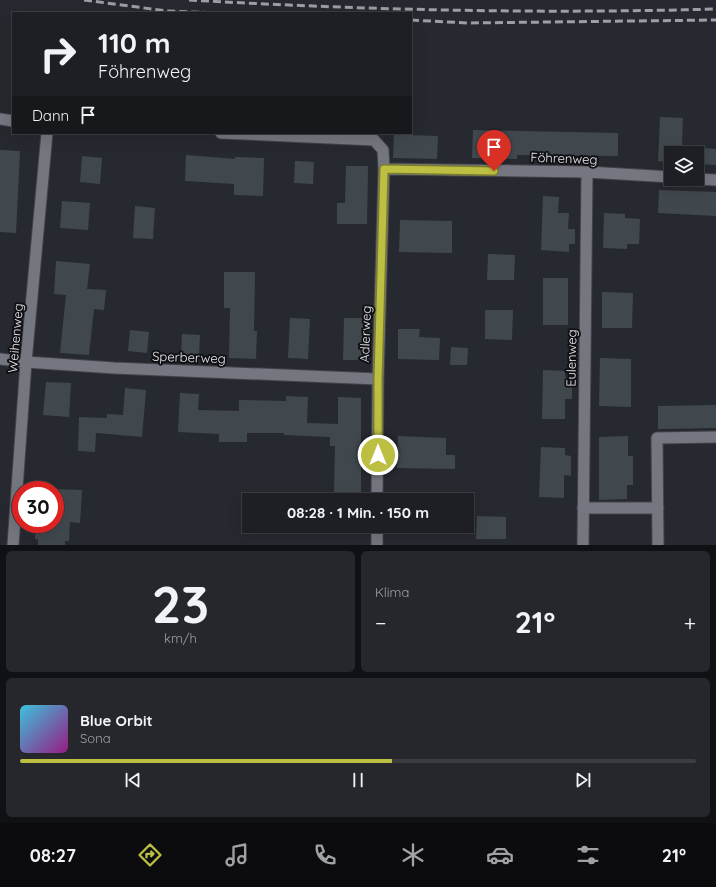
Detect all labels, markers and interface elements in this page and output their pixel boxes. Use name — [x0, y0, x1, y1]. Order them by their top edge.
text: 110 m — [98, 25, 171, 60]
icon: right — [32, 28, 84, 80]
text: Föhrenweg — [98, 60, 191, 83]
icon: arrive — [77, 104, 99, 126]
text: Dann — [32, 106, 69, 125]
pin — [477, 130, 511, 171]
icon: arrive — [483, 136, 505, 158]
map controls — [664, 146, 704, 186]
button: layers — [664, 146, 704, 186]
street label: Föhrenweg — [530, 149, 598, 167]
street label: Weihenweg — [4, 302, 26, 374]
street label: Adlerweg — [356, 305, 374, 363]
street label: Eulenweg — [562, 329, 580, 387]
street label: Sperberweg — [152, 348, 226, 366]
position arrow — [357, 434, 399, 476]
speed limit sign: 30 — [12, 481, 64, 533]
text: 08:28 · 1 Min. · 150 m — [287, 503, 429, 522]
text: 23 — [152, 571, 209, 636]
text: Klima — [375, 584, 409, 600]
text: 21° — [515, 603, 555, 641]
text: − — [375, 609, 386, 637]
text: + — [684, 609, 696, 637]
text: km/h — [164, 630, 197, 646]
text: Blue Orbit — [80, 711, 153, 730]
text: Sona — [80, 730, 111, 746]
icon: previous — [122, 769, 144, 791]
icon: pause — [347, 769, 369, 791]
icon: next — [572, 769, 594, 791]
icon: directions — [136, 841, 164, 869]
icon: music — [223, 841, 251, 869]
icon: phone — [311, 841, 339, 869]
icon: climate — [399, 841, 427, 869]
icon: car — [486, 841, 514, 869]
icon: filters — [574, 841, 602, 869]
text: 08:27 — [30, 844, 76, 867]
text: 21° — [662, 844, 686, 867]

